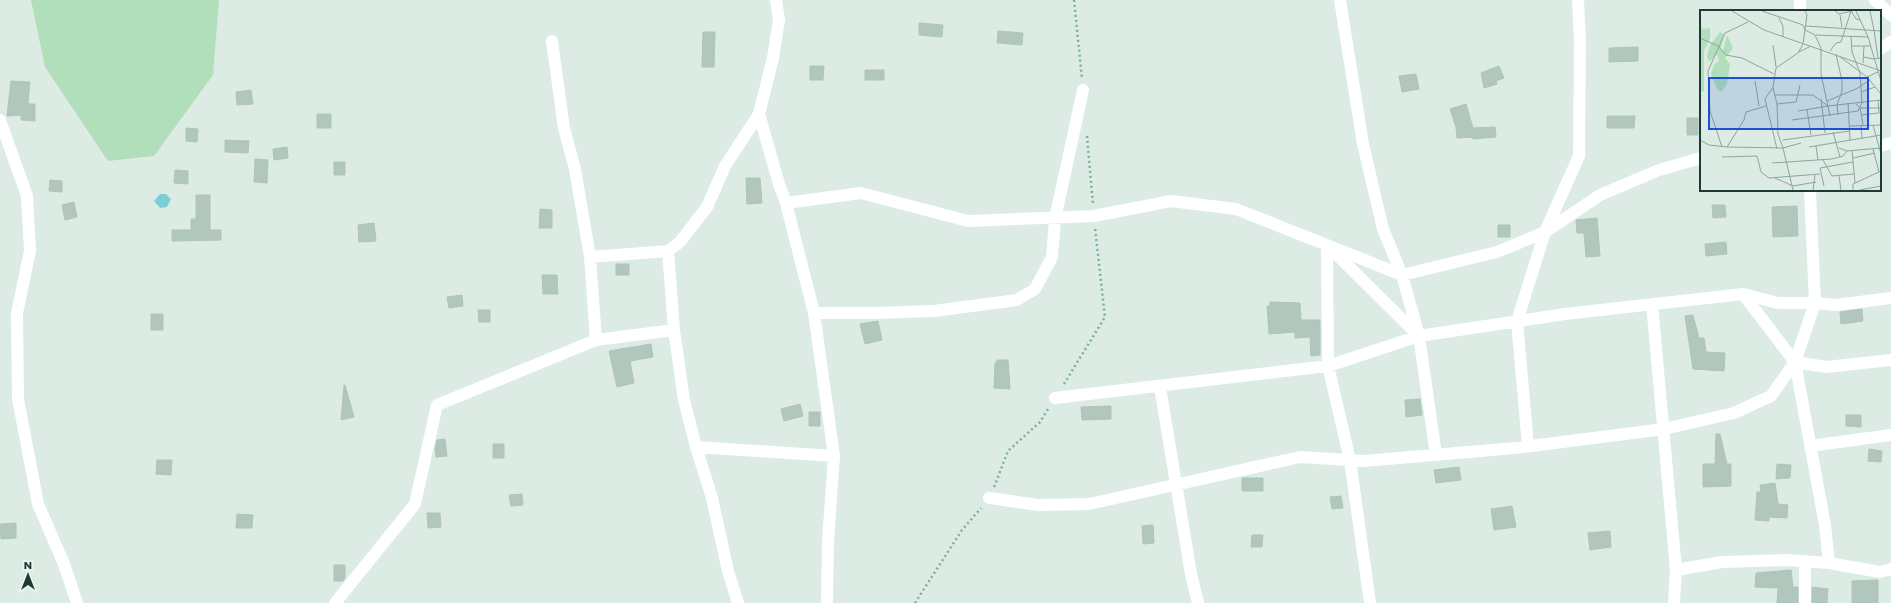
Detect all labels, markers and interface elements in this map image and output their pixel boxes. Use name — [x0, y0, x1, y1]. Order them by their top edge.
inset map — [1700, 10, 1881, 191]
north arrow — [8, 555, 48, 595]
text: N — [24, 557, 32, 573]

